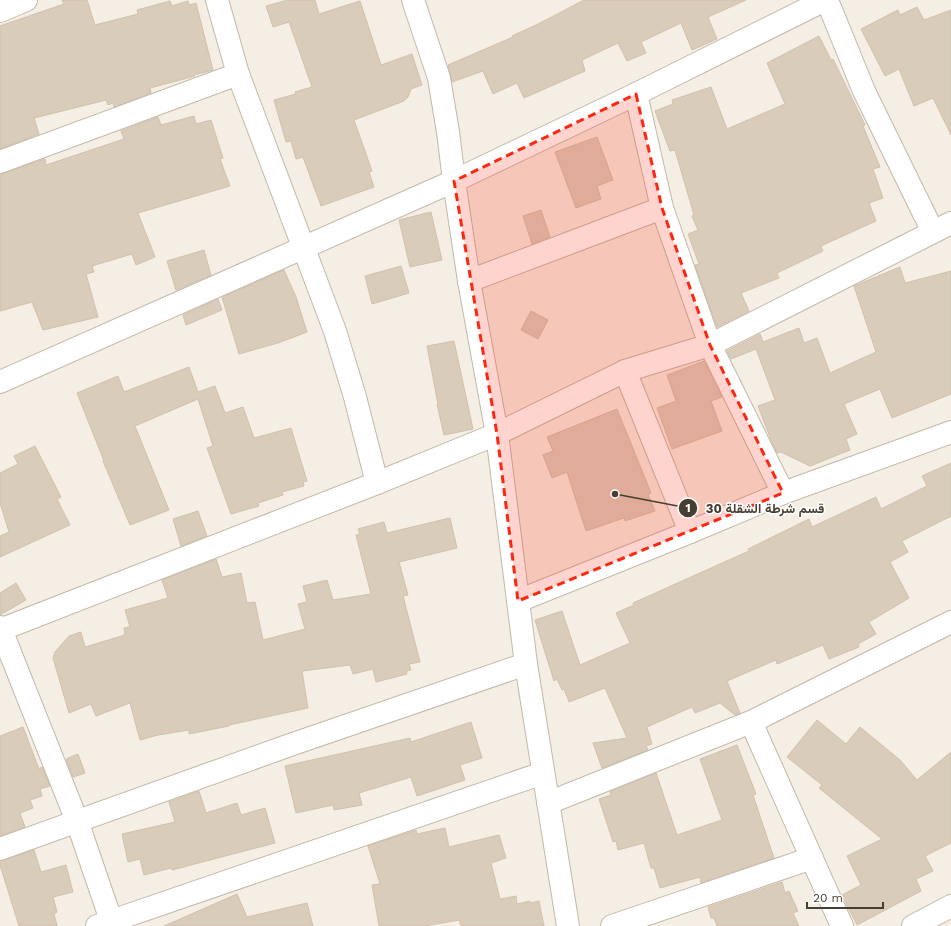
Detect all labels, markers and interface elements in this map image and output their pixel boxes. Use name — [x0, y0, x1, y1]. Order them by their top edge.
callout: قسم شرطة الشقلة 30 — [678, 495, 832, 520]
text: 1 — [685, 501, 691, 515]
text: قسم شرطة الشقلة 30 — [706, 501, 824, 517]
scale bar — [807, 884, 883, 910]
text: 20 m — [813, 891, 843, 905]

